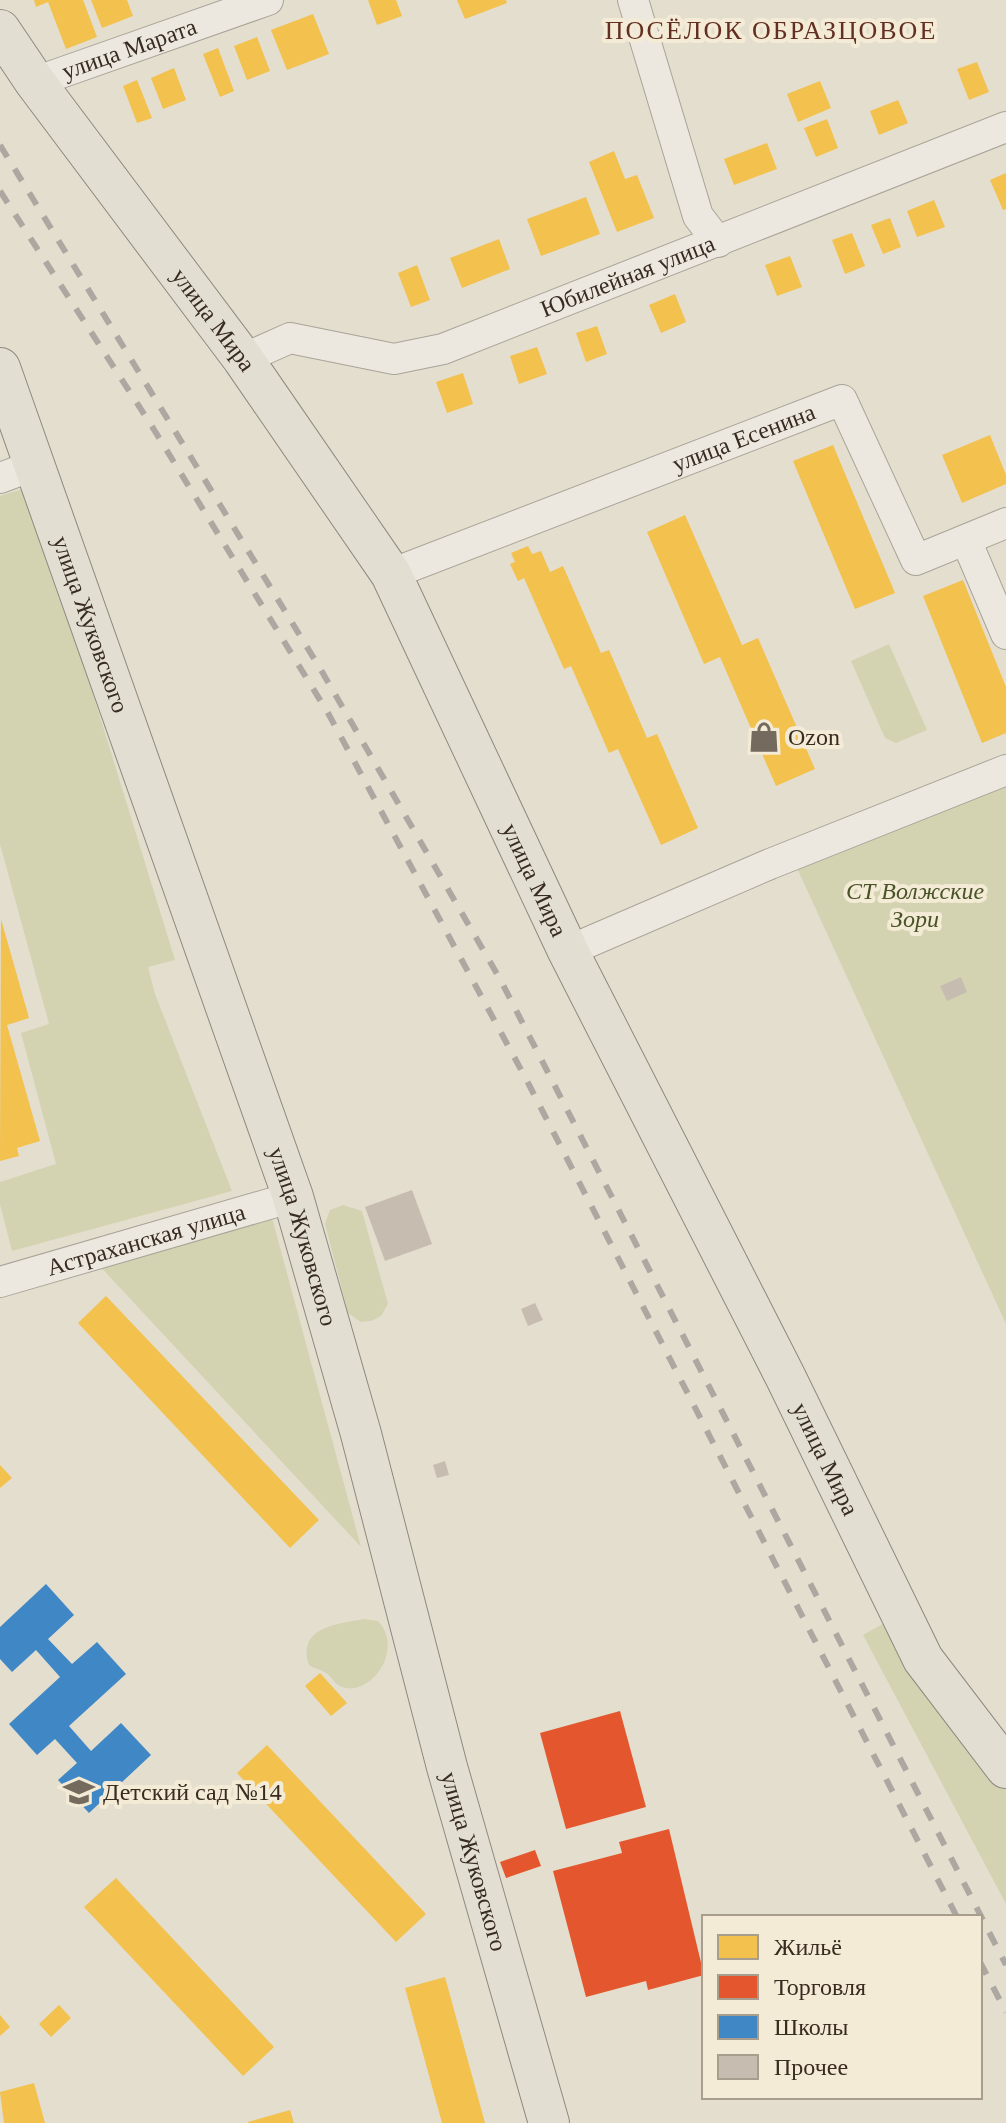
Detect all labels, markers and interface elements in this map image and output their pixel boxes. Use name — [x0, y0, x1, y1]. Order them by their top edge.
street label: улица Марата — [59, 13, 200, 84]
district label: ПОСЁЛОК ОБРАЗЦОВОЕ — [605, 16, 937, 45]
street label: Юбилейная улица — [537, 230, 719, 322]
street label: улица Мира — [166, 263, 261, 377]
street label: улица Есенина — [669, 399, 819, 477]
street label: улица Жуковского — [47, 533, 134, 716]
shop icon: Ozon — [747, 720, 781, 754]
place label: Ozon — [788, 724, 840, 750]
street label: улица Мира — [497, 819, 572, 941]
park label: СТ Волжские Зори — [846, 878, 984, 932]
street label: улица Жуковского — [263, 1144, 342, 1329]
street label: Астраханская улица — [44, 1199, 248, 1281]
street label: улица Мира — [787, 1398, 864, 1520]
street label: улица Жуковского — [436, 1769, 512, 1954]
school or university icon: Детский сад №14 — [62, 1775, 96, 1809]
place label: Детский сад №14 — [103, 1779, 282, 1805]
legend — [702, 1915, 982, 2099]
text: Жильё — [774, 1934, 842, 1960]
text: Торговля — [774, 1974, 866, 2000]
text: Школы — [774, 2014, 848, 2040]
text: Прочее — [774, 2054, 848, 2080]

